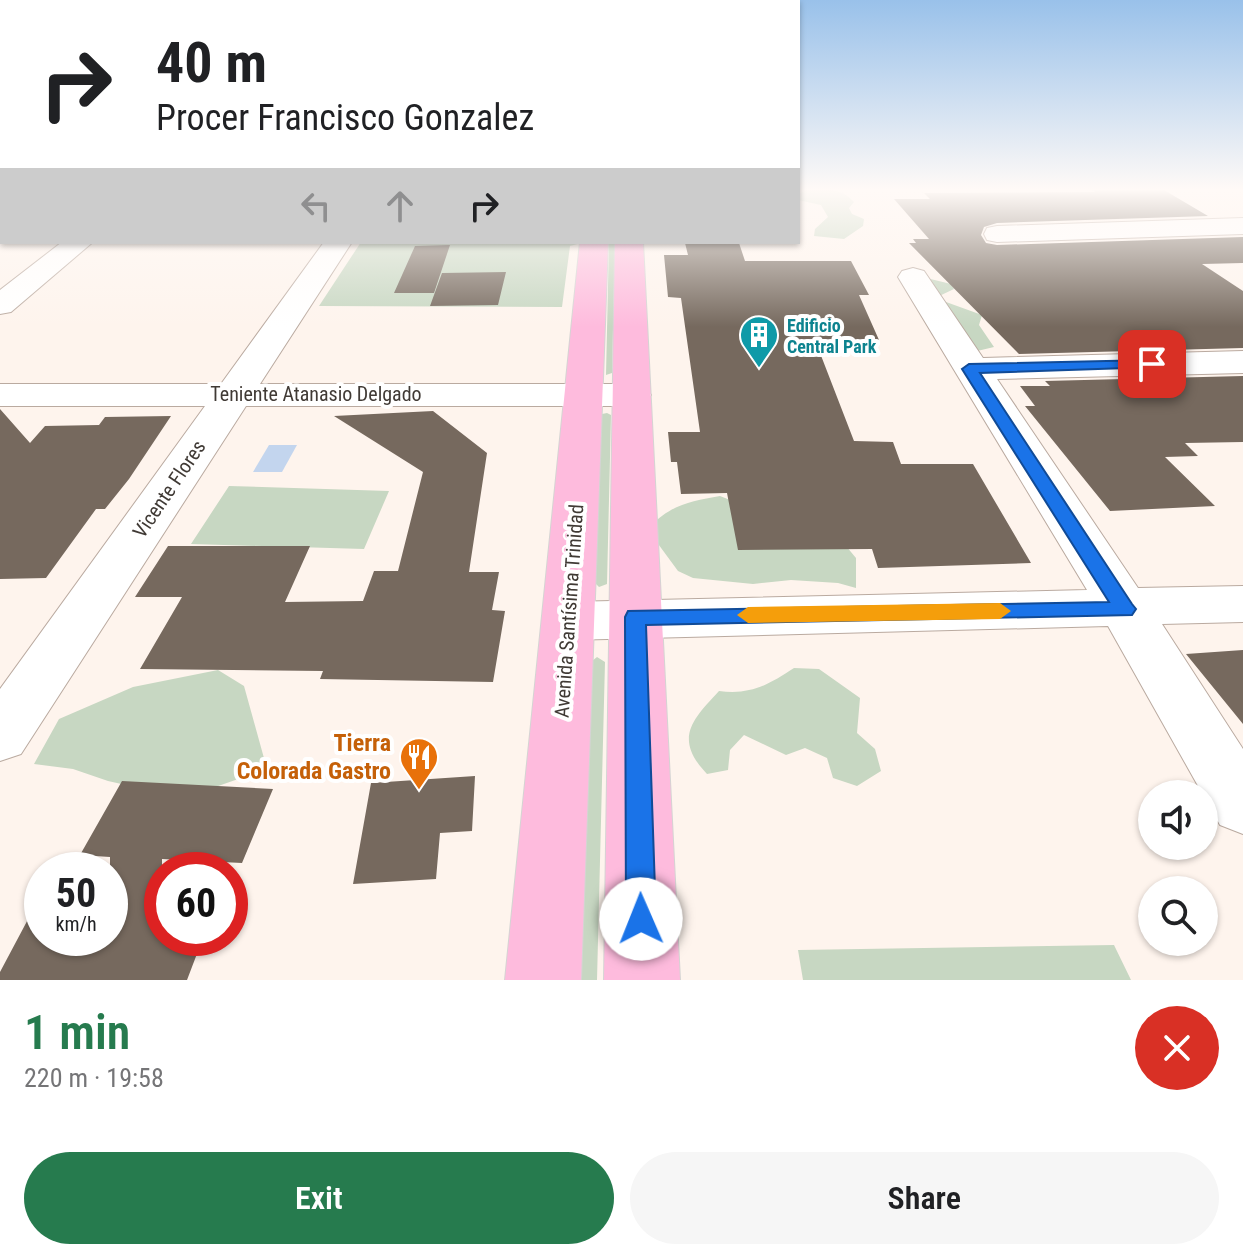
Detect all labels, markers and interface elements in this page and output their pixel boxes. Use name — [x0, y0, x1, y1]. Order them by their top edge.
text: 40 m — [156, 30, 267, 96]
icon: right — [24, 32, 128, 136]
text: Procer Francisco Gonzalez — [156, 97, 534, 139]
icon: left — [294, 184, 338, 228]
icon: ahead — [378, 184, 422, 228]
icon: right — [462, 184, 506, 228]
building icon: Edificio Central Park — [738, 314, 780, 369]
place label: Edificio Central Park — [787, 315, 877, 357]
pin — [1118, 330, 1186, 398]
icon: arrive — [1130, 342, 1174, 386]
street label: Teniente Atanasio Delgado — [210, 382, 422, 406]
street label: Vicente Flores — [128, 436, 210, 542]
street label: Avenida Santísima Trinidad — [550, 503, 588, 719]
place label: Tierra Colorada Gastro — [237, 729, 391, 785]
restaurant icon: Tierra Colorada Gastro — [398, 736, 440, 791]
map controls — [1138, 780, 1218, 956]
button: sound — [1138, 780, 1218, 860]
speed limit sign: 60 — [144, 852, 248, 956]
text: 50 — [56, 870, 96, 917]
button: search — [1138, 876, 1218, 956]
position arrow — [599, 877, 683, 961]
text: km/h — [55, 912, 97, 936]
text: 1 min — [24, 1004, 130, 1061]
button: close — [1135, 1006, 1219, 1090]
text: 220 m · 19:58 — [24, 1063, 164, 1093]
button: Exit — [24, 1152, 614, 1244]
button: Share — [630, 1152, 1219, 1244]

